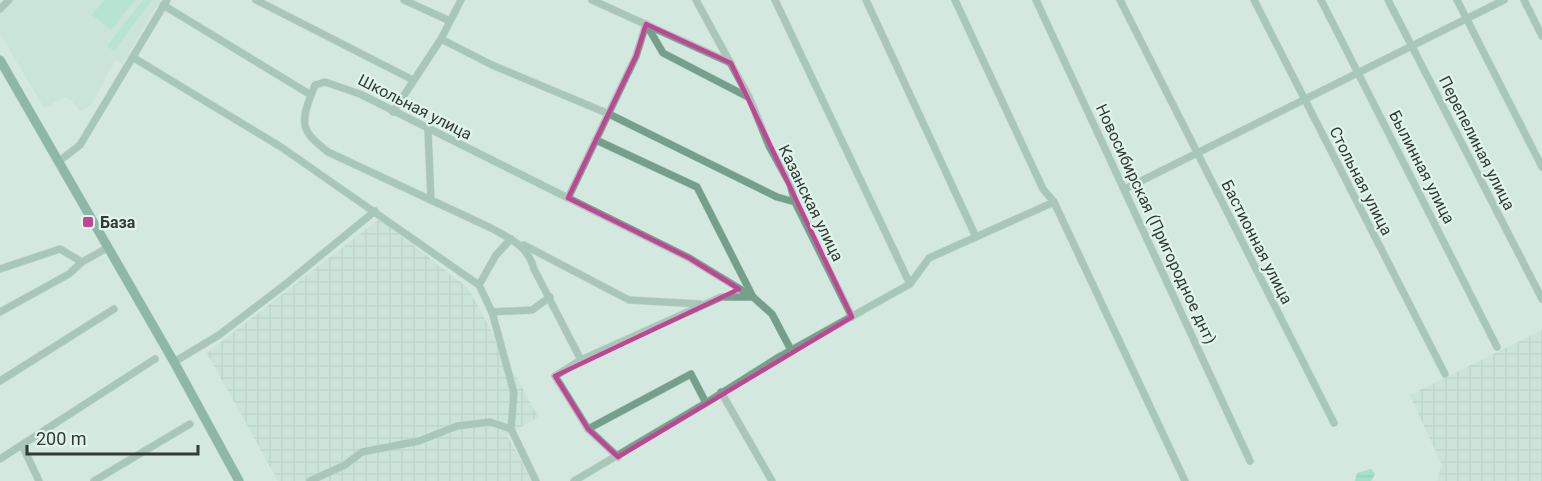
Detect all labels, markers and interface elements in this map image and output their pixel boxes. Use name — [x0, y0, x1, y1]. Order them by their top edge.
street label: Школьная улица — [355, 70, 475, 144]
street label: Перепелиная улица — [1435, 73, 1519, 213]
street label: Новосибирская (Пригородное днт) — [1092, 101, 1220, 347]
street label: Былинная улица — [1385, 107, 1459, 227]
street label: Стольная улица — [1325, 124, 1397, 238]
street label: Казанская улица — [775, 142, 847, 264]
street label: Бастионная улица — [1217, 177, 1297, 307]
place label: База — [100, 213, 136, 232]
marker: База — [81, 215, 95, 229]
scale bar — [27, 418, 198, 456]
text: 200 m — [36, 428, 87, 449]

